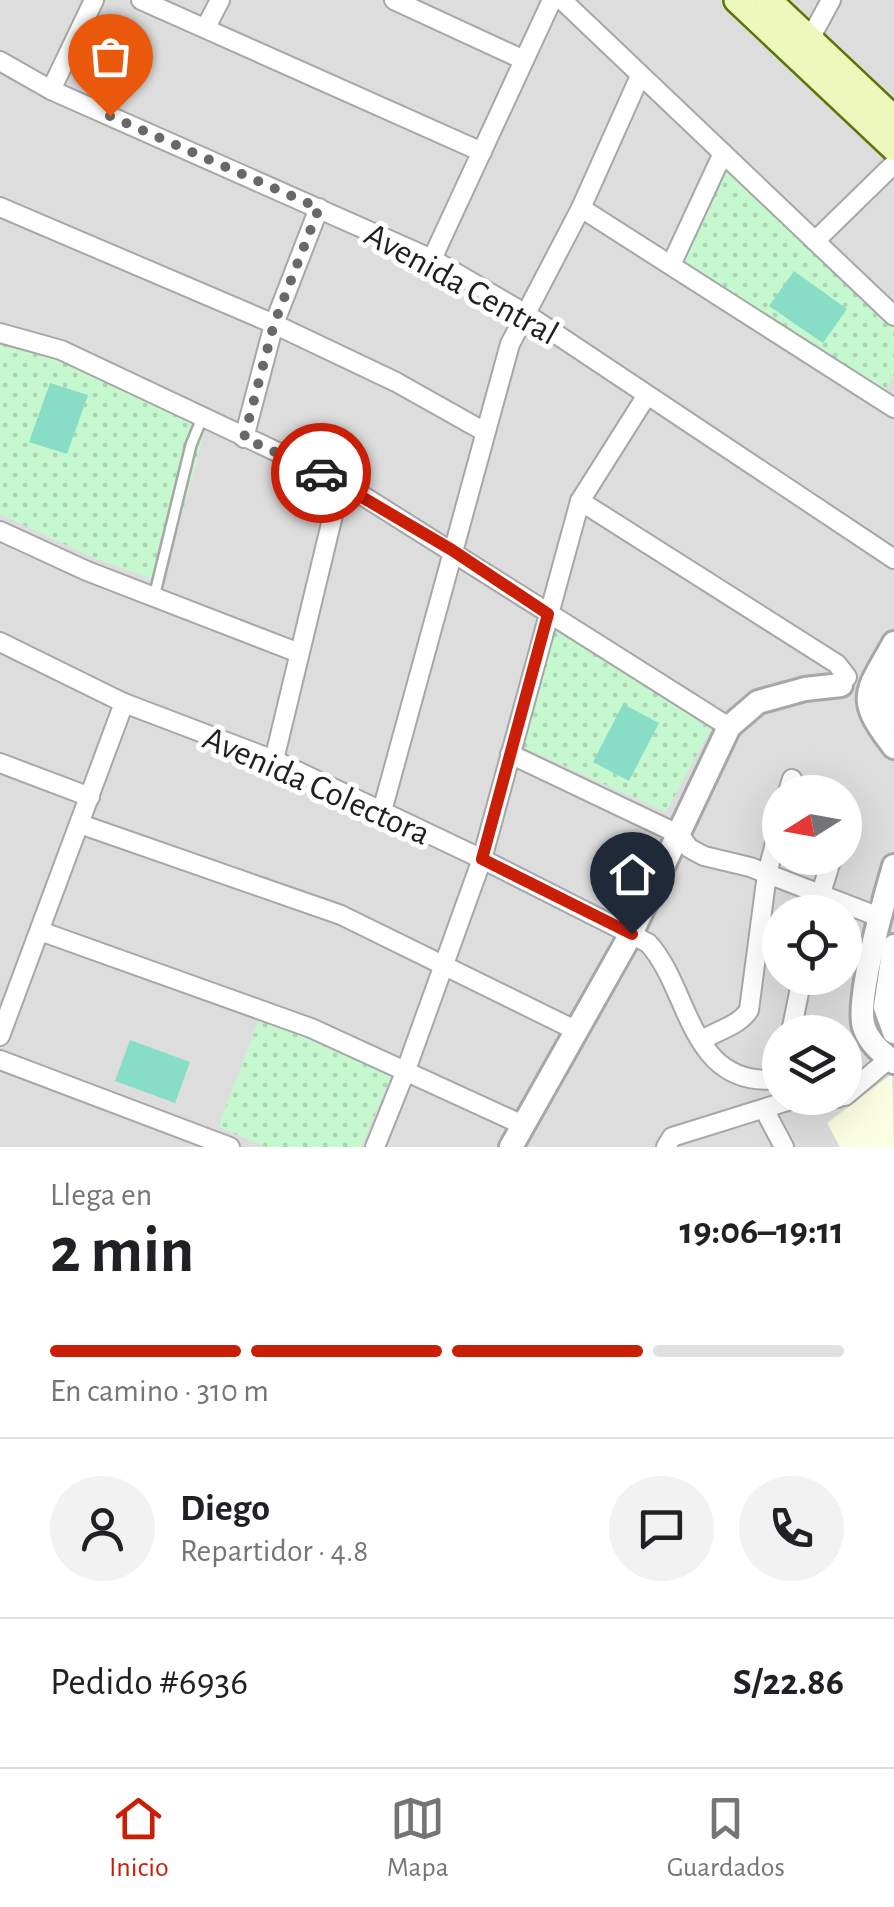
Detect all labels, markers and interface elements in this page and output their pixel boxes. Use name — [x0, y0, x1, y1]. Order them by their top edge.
pin — [68, 14, 153, 117]
icon: bag — [83, 29, 138, 84]
street label: Avenida Central — [359, 217, 564, 352]
courier — [271, 423, 371, 523]
icon: car — [294, 446, 349, 501]
street label: Avenida Colectora — [198, 721, 435, 852]
north arrow — [762, 775, 862, 875]
map controls — [762, 775, 862, 1115]
pin — [590, 832, 675, 935]
icon: home — [605, 847, 660, 902]
button: locate — [762, 895, 862, 995]
button: layers — [762, 1015, 862, 1115]
text: Llega en — [50, 1179, 152, 1211]
text: 19:06–19:11 — [679, 1213, 844, 1251]
text: 2 min — [50, 1219, 194, 1284]
text: En camino · 310 m — [50, 1375, 269, 1407]
button: person — [50, 1476, 155, 1581]
button: chat — [609, 1476, 714, 1581]
button: phone — [739, 1476, 844, 1581]
text: Diego — [180, 1490, 270, 1528]
text: Repartidor · 4.8 — [180, 1535, 368, 1567]
text: Pedido #6936 — [50, 1664, 248, 1702]
text: S/22.86 — [733, 1664, 844, 1702]
tab: Inicio — [109, 1791, 169, 1885]
tab: Mapa — [387, 1791, 449, 1885]
tab: Guardados — [667, 1791, 785, 1885]

